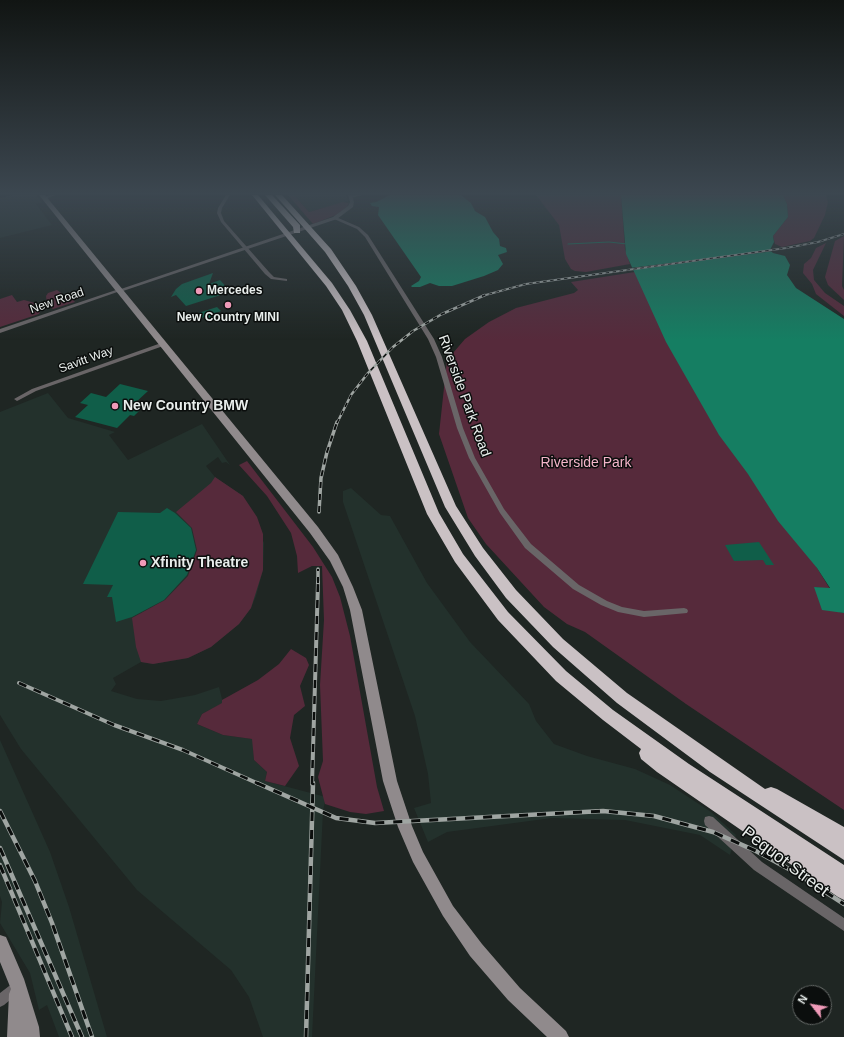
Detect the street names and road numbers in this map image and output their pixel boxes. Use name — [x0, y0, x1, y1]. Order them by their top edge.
street label: New Road — [28, 285, 86, 317]
street label: Riverside Park Road — [434, 333, 494, 459]
street label: Savitt Way — [57, 344, 115, 376]
street label: Pequot Street — [737, 823, 833, 901]

